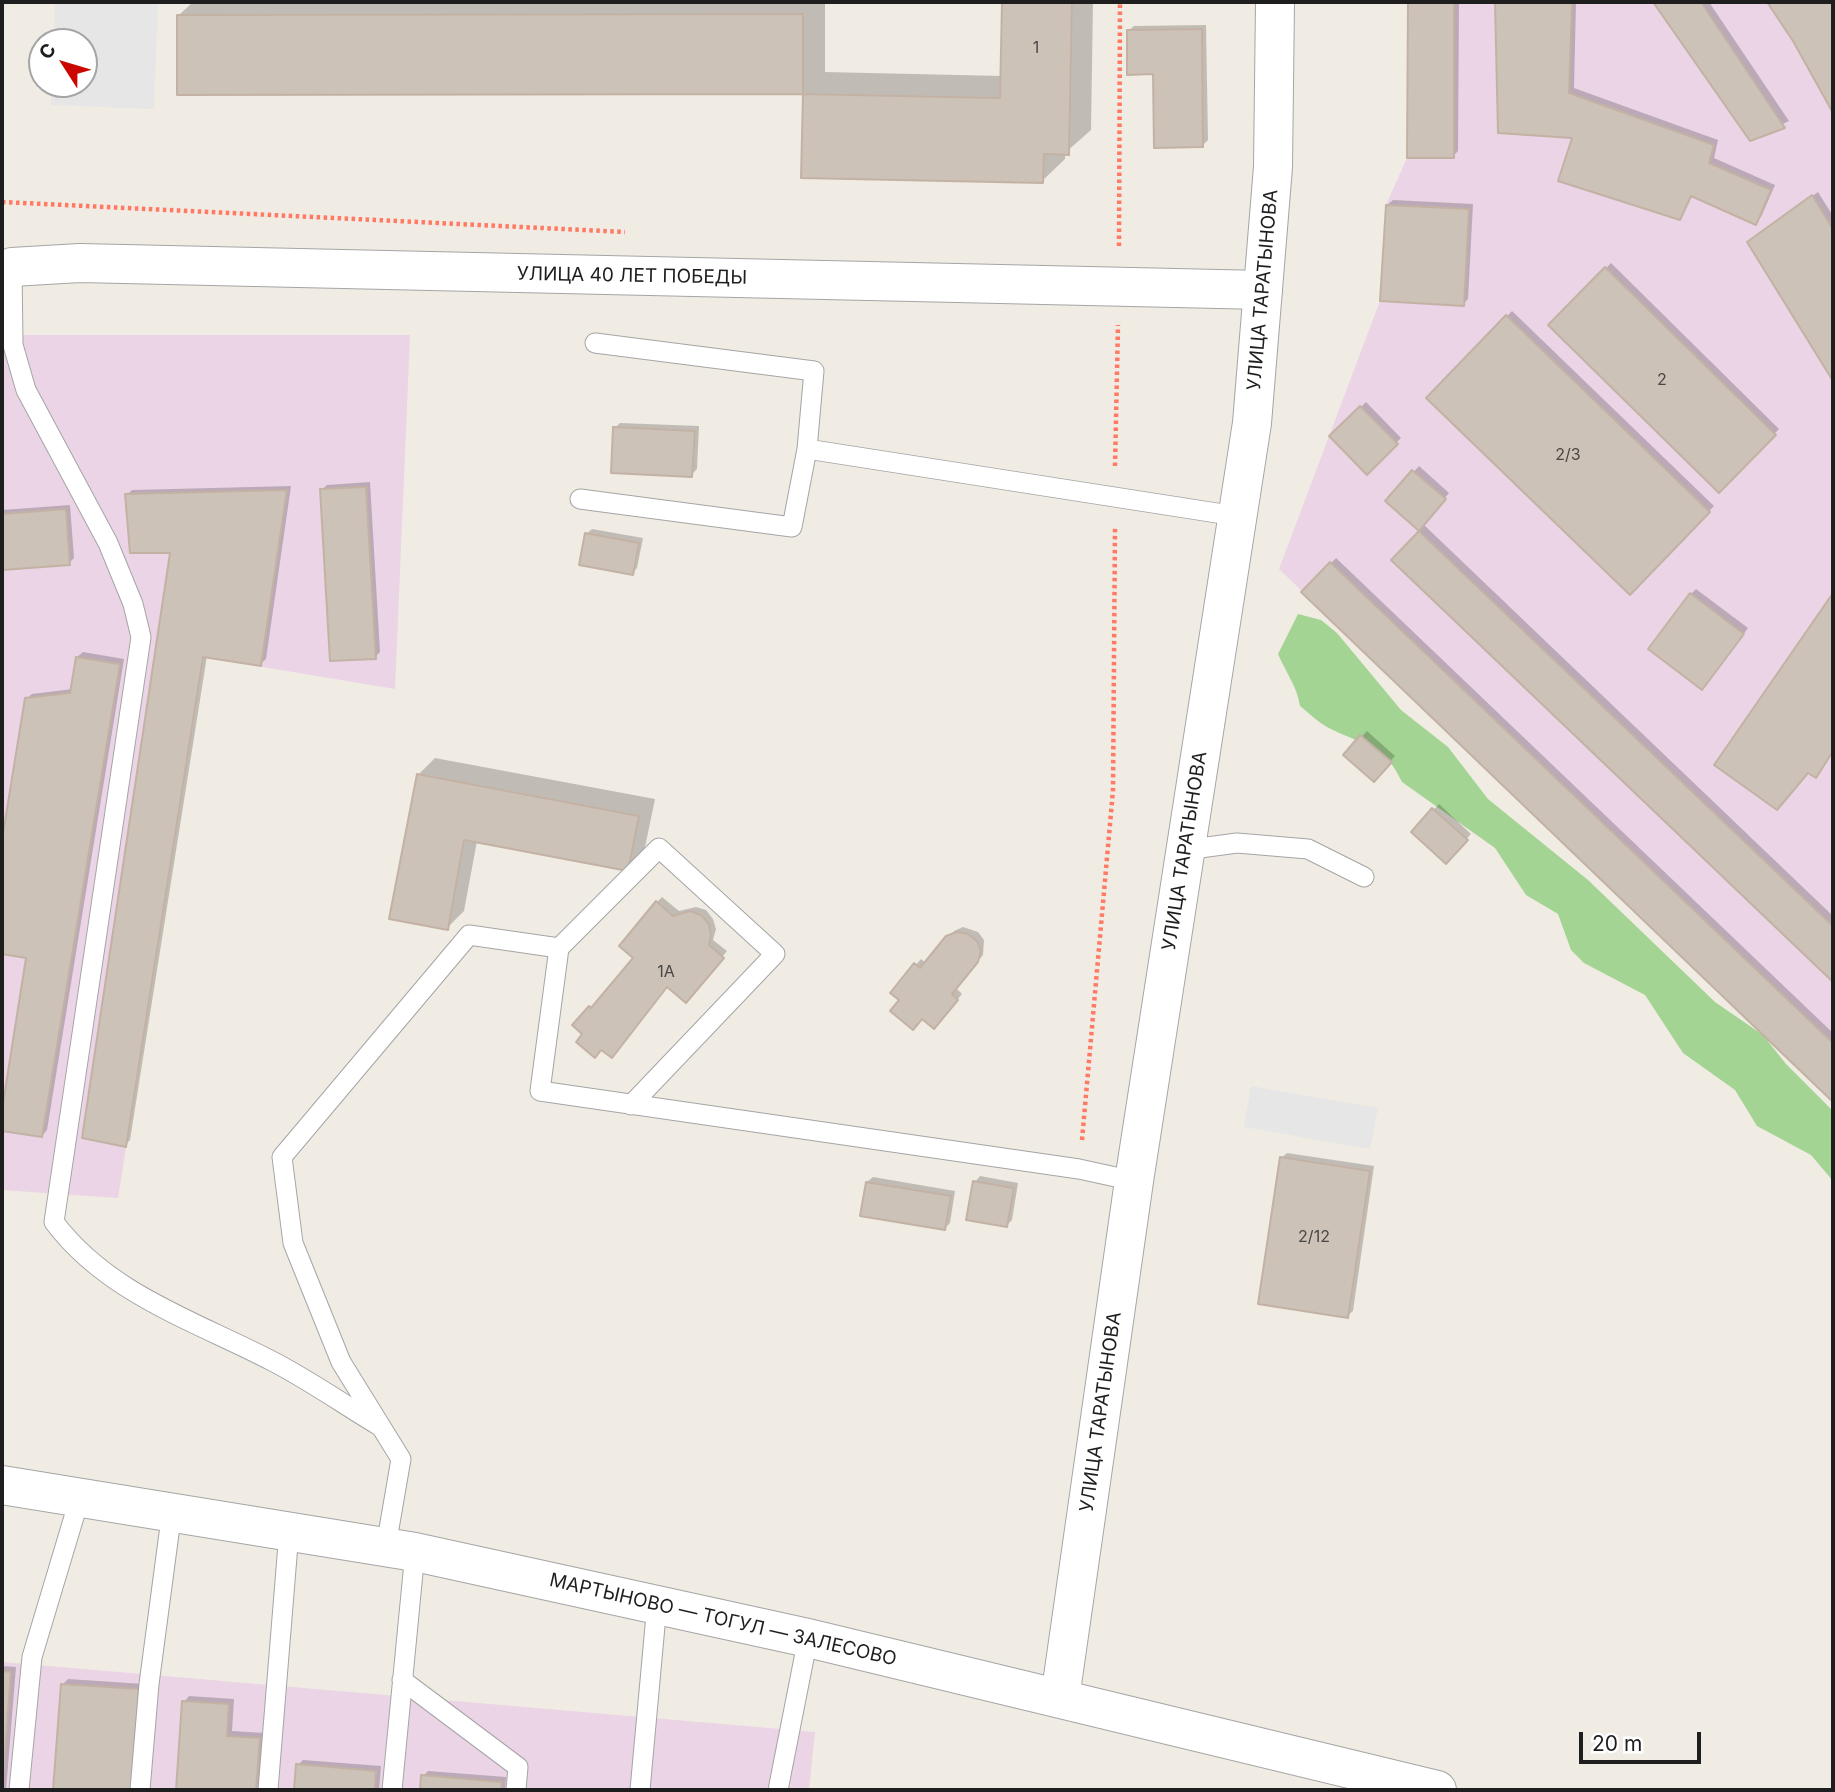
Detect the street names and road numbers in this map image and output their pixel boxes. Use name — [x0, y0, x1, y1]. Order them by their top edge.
street label: УЛИЦА ТАРАТЫНОВА — [1243, 188, 1283, 392]
street label: УЛИЦА 40 ЛЕТ ПОБЕДЫ — [517, 263, 747, 289]
street label: УЛИЦА ТАРАТЫНОВА — [1158, 750, 1212, 952]
street label: УЛИЦА ТАРАТЫНОВА — [1076, 1310, 1126, 1514]
street label: МАРТЫНОВО — ТОГУЛ — ЗАЛЕСОВО — [547, 1569, 899, 1671]

